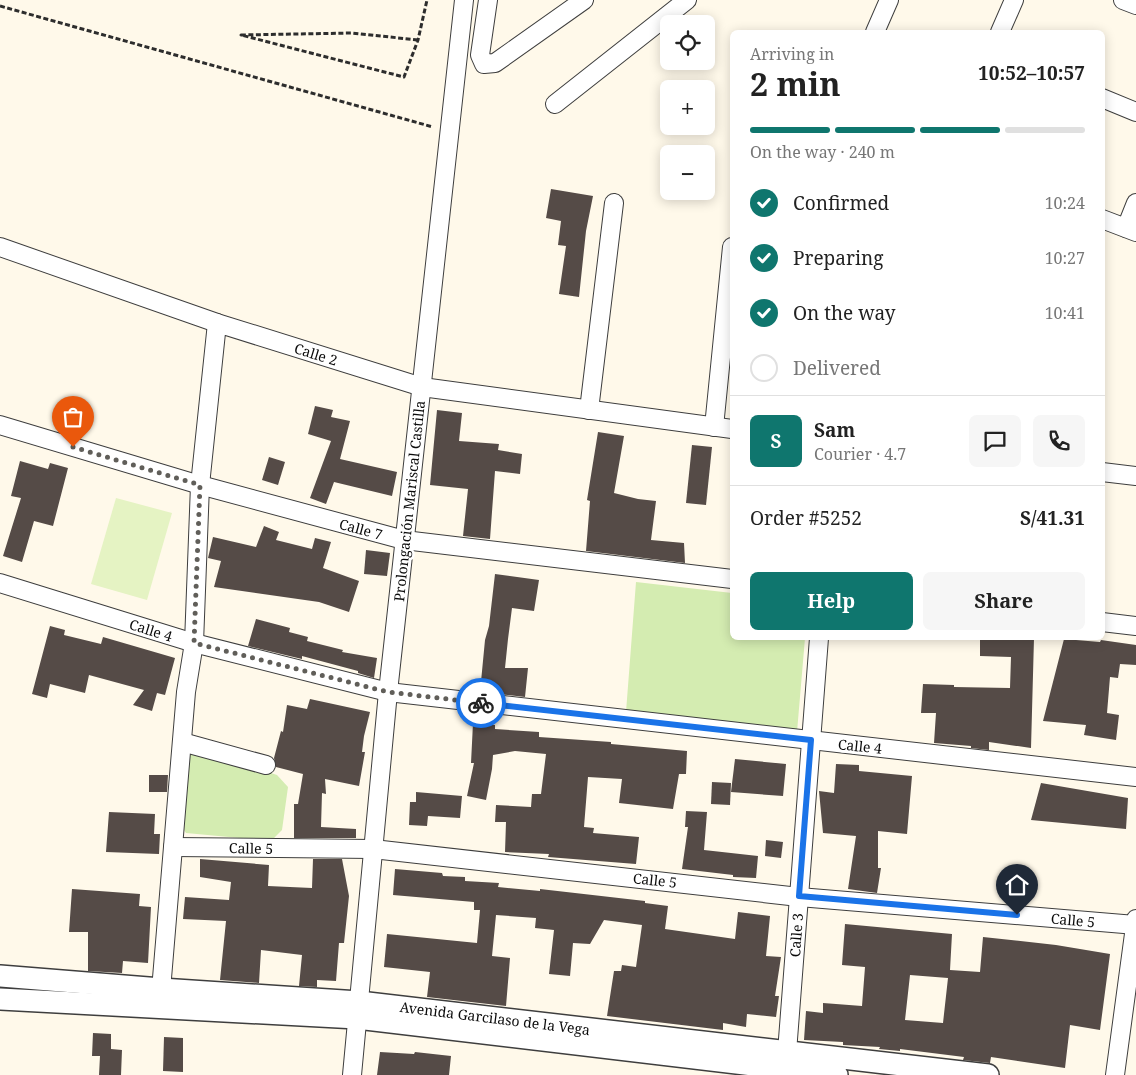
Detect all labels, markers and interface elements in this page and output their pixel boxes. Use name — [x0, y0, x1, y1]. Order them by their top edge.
map controls — [660, 15, 715, 200]
button: locate — [660, 15, 715, 70]
text: Arriving in — [750, 43, 834, 65]
text: 10:52–10:57 — [978, 60, 1085, 86]
text: 2 min — [750, 62, 841, 105]
button: + — [660, 80, 715, 135]
text: On the way · 240 m — [750, 141, 895, 163]
button: − — [660, 145, 715, 200]
icon: check — [750, 189, 778, 217]
text: Confirmed — [793, 190, 889, 216]
text: 10:24 — [1045, 192, 1085, 214]
icon: check — [750, 244, 778, 272]
text: Preparing — [793, 245, 883, 271]
text: 10:27 — [1045, 247, 1085, 269]
icon: check — [750, 299, 778, 327]
text: On the way — [793, 300, 896, 326]
text: 10:41 — [1045, 302, 1085, 324]
street label: Calle 2 — [292, 338, 340, 370]
text: Delivered — [793, 355, 881, 381]
pin — [52, 396, 94, 447]
street label: Prolongación Mariscal Castilla — [389, 399, 429, 602]
icon: bag — [59, 403, 87, 431]
button: chat — [969, 415, 1021, 467]
button: phone — [1033, 415, 1085, 467]
text: Sam — [814, 417, 855, 443]
text: S — [770, 428, 782, 454]
text: Courier · 4.7 — [814, 443, 906, 465]
text: Order #5252 — [750, 505, 862, 531]
text: S/41.31 — [1020, 505, 1085, 531]
street label: Calle 7 — [337, 514, 385, 544]
button: Help — [750, 572, 913, 630]
button: Share — [923, 572, 1085, 630]
street label: Calle 4 — [127, 614, 175, 646]
courier — [456, 678, 506, 728]
icon: bike — [467, 689, 495, 717]
street label: Calle 4 — [837, 734, 883, 758]
street label: Calle 5 — [229, 838, 273, 858]
pin — [996, 864, 1038, 915]
street label: Calle 5 — [632, 868, 678, 892]
icon: home — [1003, 871, 1031, 899]
street label: Calle 5 — [1050, 909, 1096, 931]
street label: Calle 3 — [785, 912, 807, 958]
street label: Avenida Garcilaso de la Vega — [399, 997, 591, 1039]

